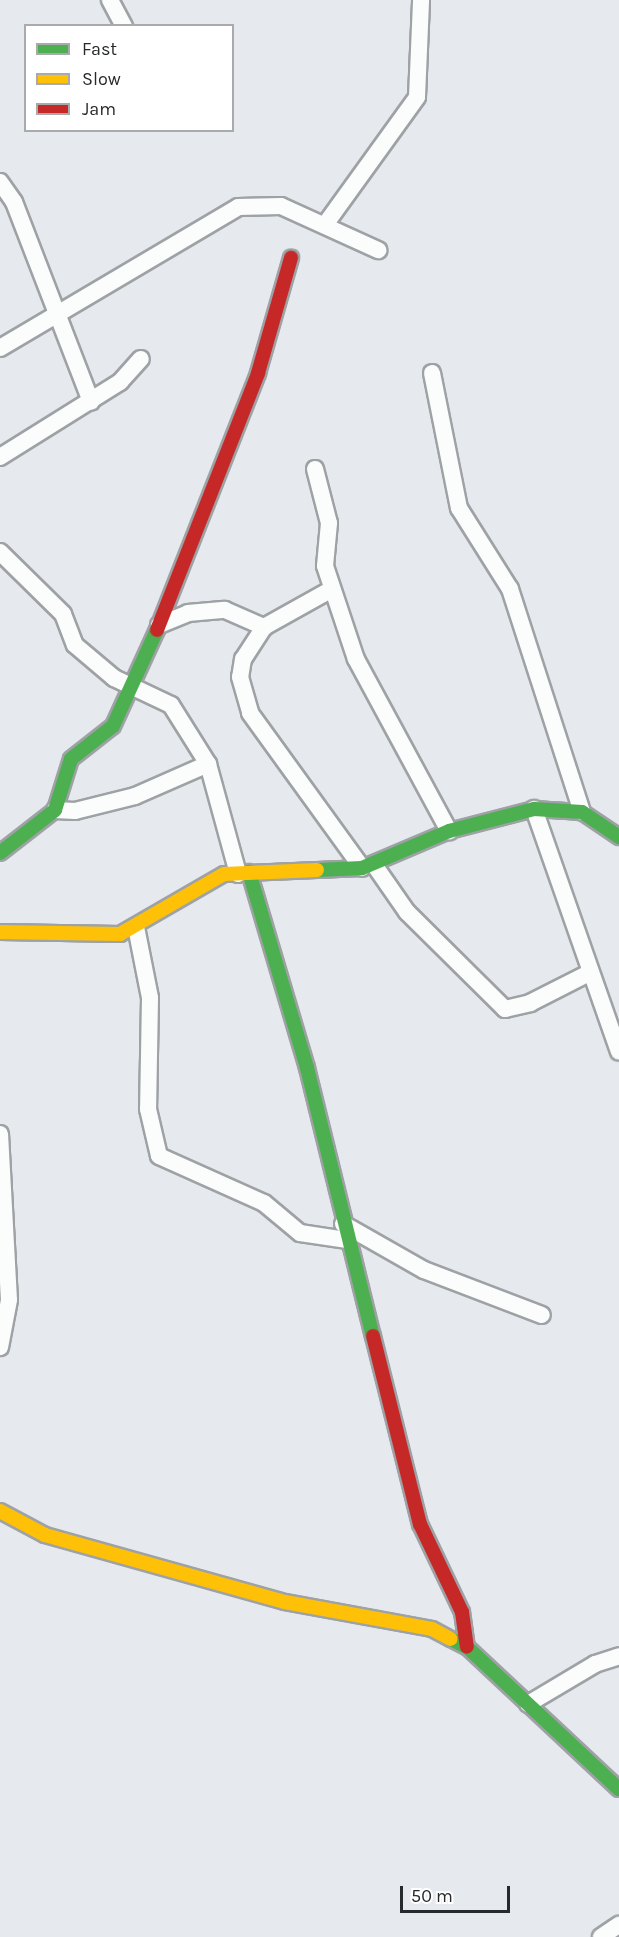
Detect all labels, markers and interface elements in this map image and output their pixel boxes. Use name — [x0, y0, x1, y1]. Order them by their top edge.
legend — [24, 24, 234, 132]
text: Fast — [82, 38, 117, 60]
text: Slow — [82, 68, 121, 90]
text: Jam — [82, 98, 116, 120]
scale bar — [403, 1874, 512, 1912]
text: 50 m — [411, 1885, 453, 1907]

